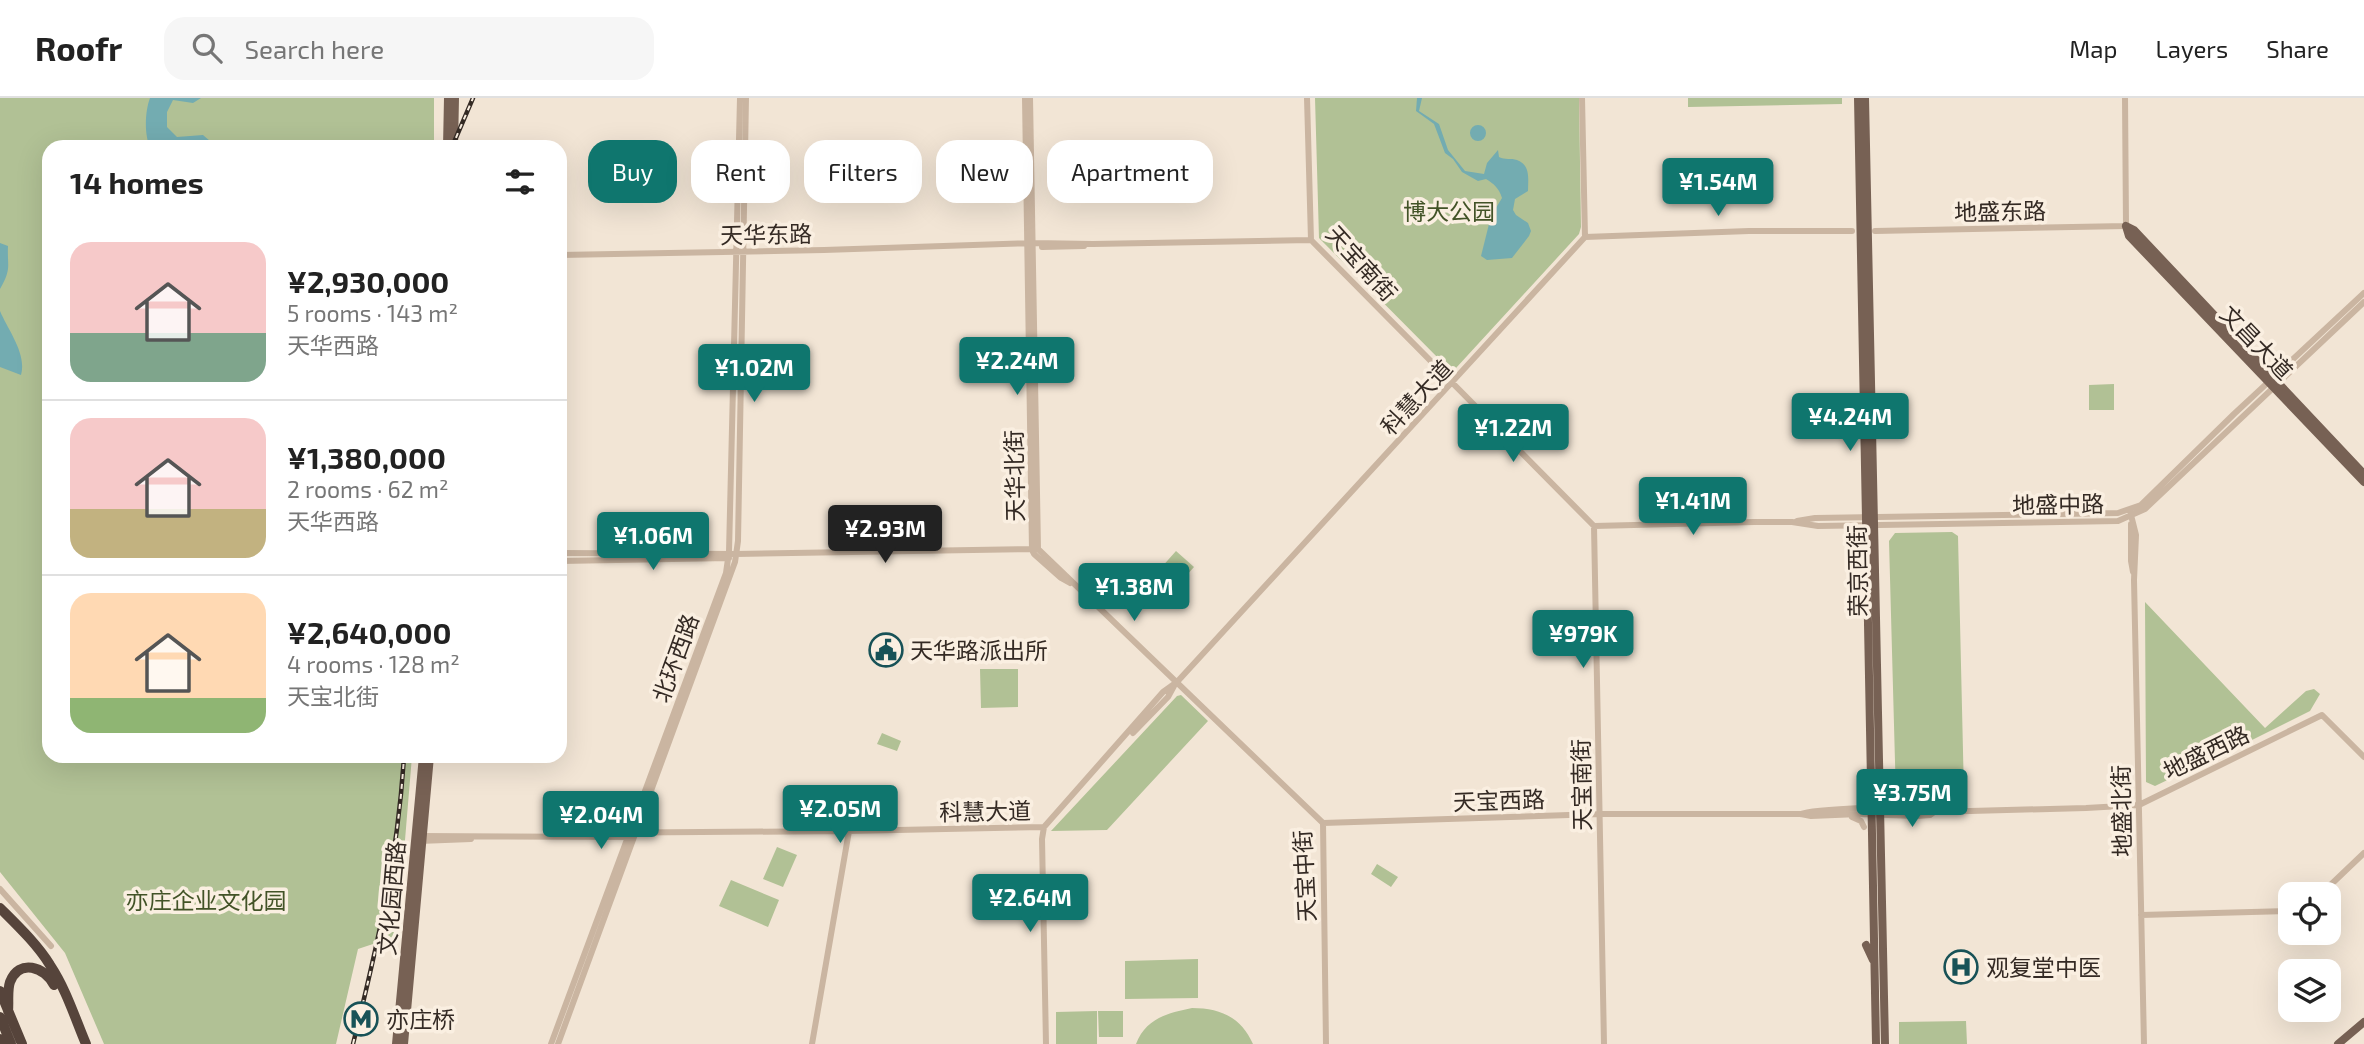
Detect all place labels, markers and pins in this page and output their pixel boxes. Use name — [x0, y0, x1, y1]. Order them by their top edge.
pin: ¥1.54M — [1661, 158, 1775, 218]
pin: ¥2.24M — [960, 338, 1074, 397]
pin: ¥1.02M — [697, 344, 811, 404]
pin: ¥4.24M — [1793, 394, 1907, 453]
pin: ¥1.22M — [1456, 404, 1570, 464]
pin: ¥1.41M — [1636, 478, 1750, 537]
pin: ¥2.93M — [828, 505, 942, 565]
pin: ¥1.06M — [596, 512, 710, 572]
pin: ¥1.38M — [1077, 564, 1191, 623]
pin: ¥979K — [1534, 610, 1632, 670]
public building icon: 天华路派出所 — [867, 631, 905, 669]
place label: 天华路派出所 — [910, 636, 1048, 664]
pin: ¥3.75M — [1855, 770, 1969, 829]
pin: ¥2.05M — [783, 786, 897, 845]
pin: ¥2.04M — [544, 792, 658, 851]
pin: ¥2.64M — [973, 874, 1087, 934]
hospital icon: 观复堂中医 — [1942, 948, 1980, 986]
place label: 观复堂中医 — [1986, 953, 2101, 981]
metro station icon: 亦庄桥 — [342, 1000, 380, 1038]
place label: 亦庄桥 — [386, 1005, 455, 1033]

